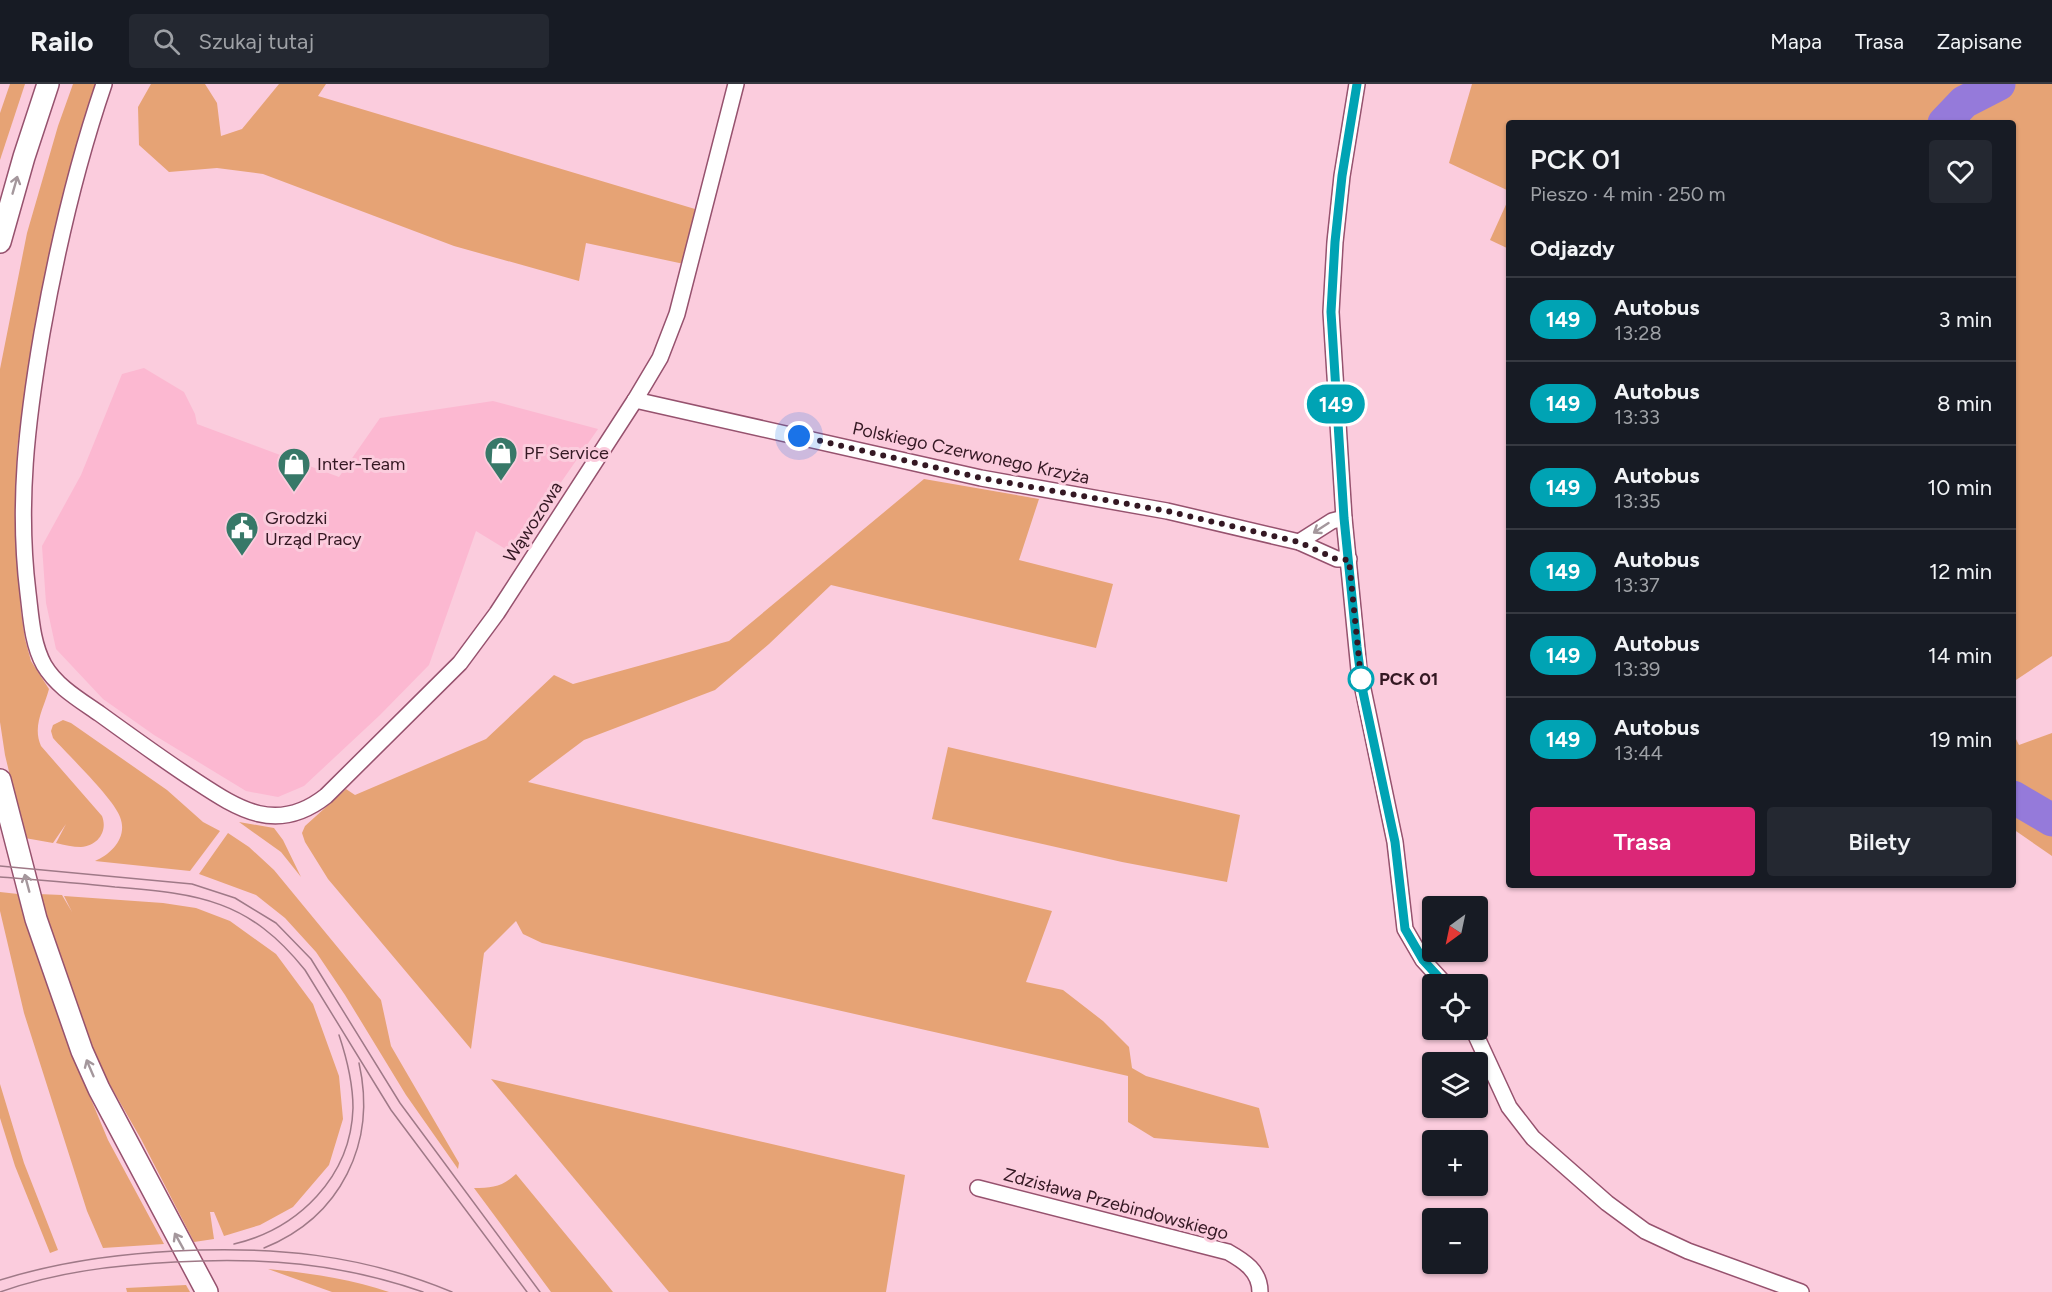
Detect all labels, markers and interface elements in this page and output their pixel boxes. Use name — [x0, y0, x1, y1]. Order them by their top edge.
search box — [129, 14, 549, 68]
text: Railo — [30, 24, 93, 58]
icon: search — [150, 25, 183, 58]
text: Szukaj tutaj — [198, 28, 314, 55]
text: Mapa — [1770, 29, 1822, 54]
text: Trasa — [1855, 29, 1904, 54]
text: Zapisane — [1937, 29, 2022, 54]
button: heart — [1929, 140, 1992, 203]
text: PCK 01 — [1530, 142, 1621, 176]
one-way arrow — [10, 176, 21, 195]
text: Pieszo · 4 min · 250 m — [1530, 182, 1725, 206]
text: Odjazdy — [1530, 235, 1615, 262]
text: Autobus — [1614, 294, 1700, 321]
text: 3 min — [1938, 306, 1992, 333]
text: 149 — [1546, 307, 1580, 332]
text: 13:28 — [1614, 321, 1662, 345]
text: Autobus — [1614, 378, 1700, 405]
line badge: 149 — [1302, 384, 1370, 424]
text: 8 min — [1937, 390, 1992, 417]
text: 149 — [1546, 391, 1580, 416]
text: 149 — [1319, 392, 1353, 417]
text: 13:33 — [1614, 405, 1660, 429]
street label: Polskiego Czerwonego Krzyża — [850, 417, 1092, 489]
your location — [784, 421, 814, 451]
shop icon: PF Service — [483, 435, 519, 482]
place label: PF Service — [524, 442, 609, 464]
shop icon: Inter-Team — [276, 446, 312, 493]
place label: Inter-Team — [317, 453, 405, 475]
text: Autobus — [1614, 462, 1700, 489]
text: 10 min — [1927, 474, 1992, 501]
text: 149 — [1546, 475, 1580, 500]
street label: Wąwozowa — [499, 477, 567, 567]
text: 13:35 — [1614, 489, 1661, 513]
place label: Grodzki Urząd Pracy — [265, 507, 362, 550]
public building icon: Grodzki Urząd Pracy — [224, 510, 260, 557]
one-way arrow — [1313, 522, 1330, 534]
text: Autobus — [1614, 546, 1700, 573]
text: 12 min — [1929, 558, 1992, 585]
text: 149 — [1546, 559, 1580, 584]
text: 13:37 — [1614, 573, 1660, 597]
text: Autobus — [1614, 630, 1700, 657]
text: 14 min — [1928, 642, 1992, 669]
text: 149 — [1546, 643, 1580, 668]
text: 13:39 — [1614, 657, 1660, 681]
marker: PCK 01 — [1348, 666, 1374, 692]
place label: PCK 01 — [1379, 668, 1438, 690]
text: Autobus — [1614, 714, 1700, 741]
text: 19 min — [1929, 726, 1992, 753]
text: 149 — [1546, 727, 1580, 752]
text: 13:44 — [1614, 741, 1663, 765]
button: Trasa — [1530, 807, 1755, 876]
button: Bilety — [1767, 807, 1992, 876]
one-way arrow — [20, 874, 32, 893]
north arrow — [1422, 896, 1488, 962]
map controls — [1422, 896, 1488, 1274]
button: locate — [1422, 974, 1488, 1040]
button: layers — [1422, 1052, 1488, 1118]
one-way arrow — [83, 1059, 95, 1077]
button: + — [1422, 1130, 1488, 1196]
street label: Zdzisława Przebindowskiego — [1001, 1163, 1231, 1245]
button: − — [1422, 1208, 1488, 1274]
one-way arrow — [173, 1233, 185, 1250]

